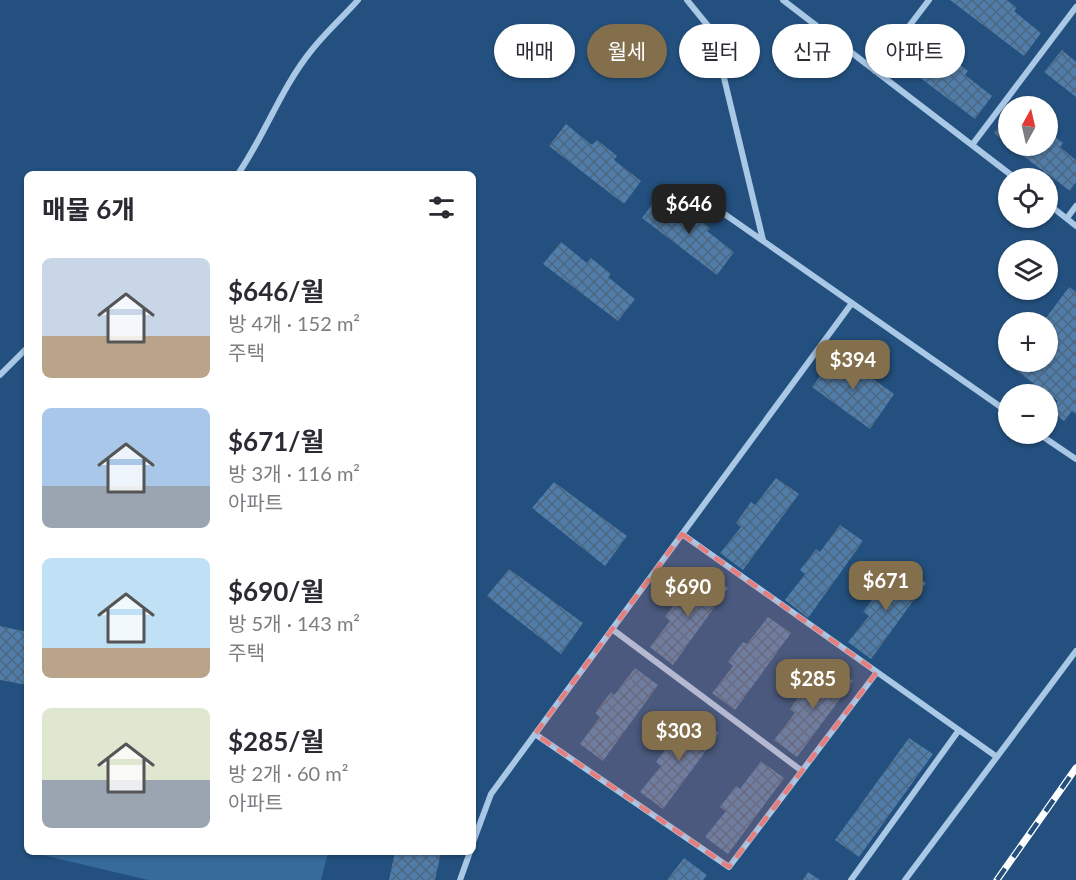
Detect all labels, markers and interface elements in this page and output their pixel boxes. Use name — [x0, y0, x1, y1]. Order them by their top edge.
chip: 매매 — [494, 24, 575, 78]
chip: 월세 — [587, 24, 667, 78]
chip: 필터 — [679, 24, 760, 78]
chip: 신규 — [772, 24, 853, 78]
chip: 아파트 — [865, 24, 965, 78]
north arrow — [998, 96, 1058, 156]
map controls — [998, 96, 1058, 444]
button: locate — [998, 168, 1058, 228]
pin: $646 — [653, 184, 725, 235]
icon: filters — [425, 191, 458, 224]
text: $646 — [666, 191, 712, 215]
text: 매물 6개 — [42, 193, 135, 225]
button: layers — [998, 240, 1058, 300]
text: $646/월 — [228, 275, 324, 307]
icon: home — [90, 282, 162, 354]
text: 방 4개 · 152 m² — [228, 311, 360, 335]
button: + — [998, 312, 1058, 372]
text: 주택 — [228, 340, 265, 364]
pin: $394 — [817, 340, 889, 391]
text: $394 — [830, 347, 876, 371]
button: − — [998, 384, 1058, 444]
text: $671/월 — [228, 425, 324, 457]
icon: home — [90, 432, 162, 504]
text: 방 3개 · 116 m² — [228, 461, 360, 485]
text: 아파트 — [228, 490, 283, 514]
pin: $671 — [850, 561, 922, 612]
pin: $690 — [652, 567, 724, 618]
text: $671 — [863, 568, 909, 592]
text: $690 — [665, 574, 711, 598]
text: $690/월 — [228, 575, 324, 607]
icon: home — [90, 582, 162, 654]
text: 방 5개 · 143 m² — [228, 611, 360, 635]
text: 주택 — [228, 640, 265, 664]
pin: $285 — [777, 659, 849, 710]
text: $285 — [790, 666, 836, 690]
pin: $303 — [643, 711, 715, 762]
text: $303 — [656, 718, 702, 742]
text: $285/월 — [228, 725, 324, 757]
icon: home — [90, 732, 162, 804]
text: 방 2개 · 60 m² — [228, 761, 348, 785]
text: 아파트 — [228, 790, 283, 814]

